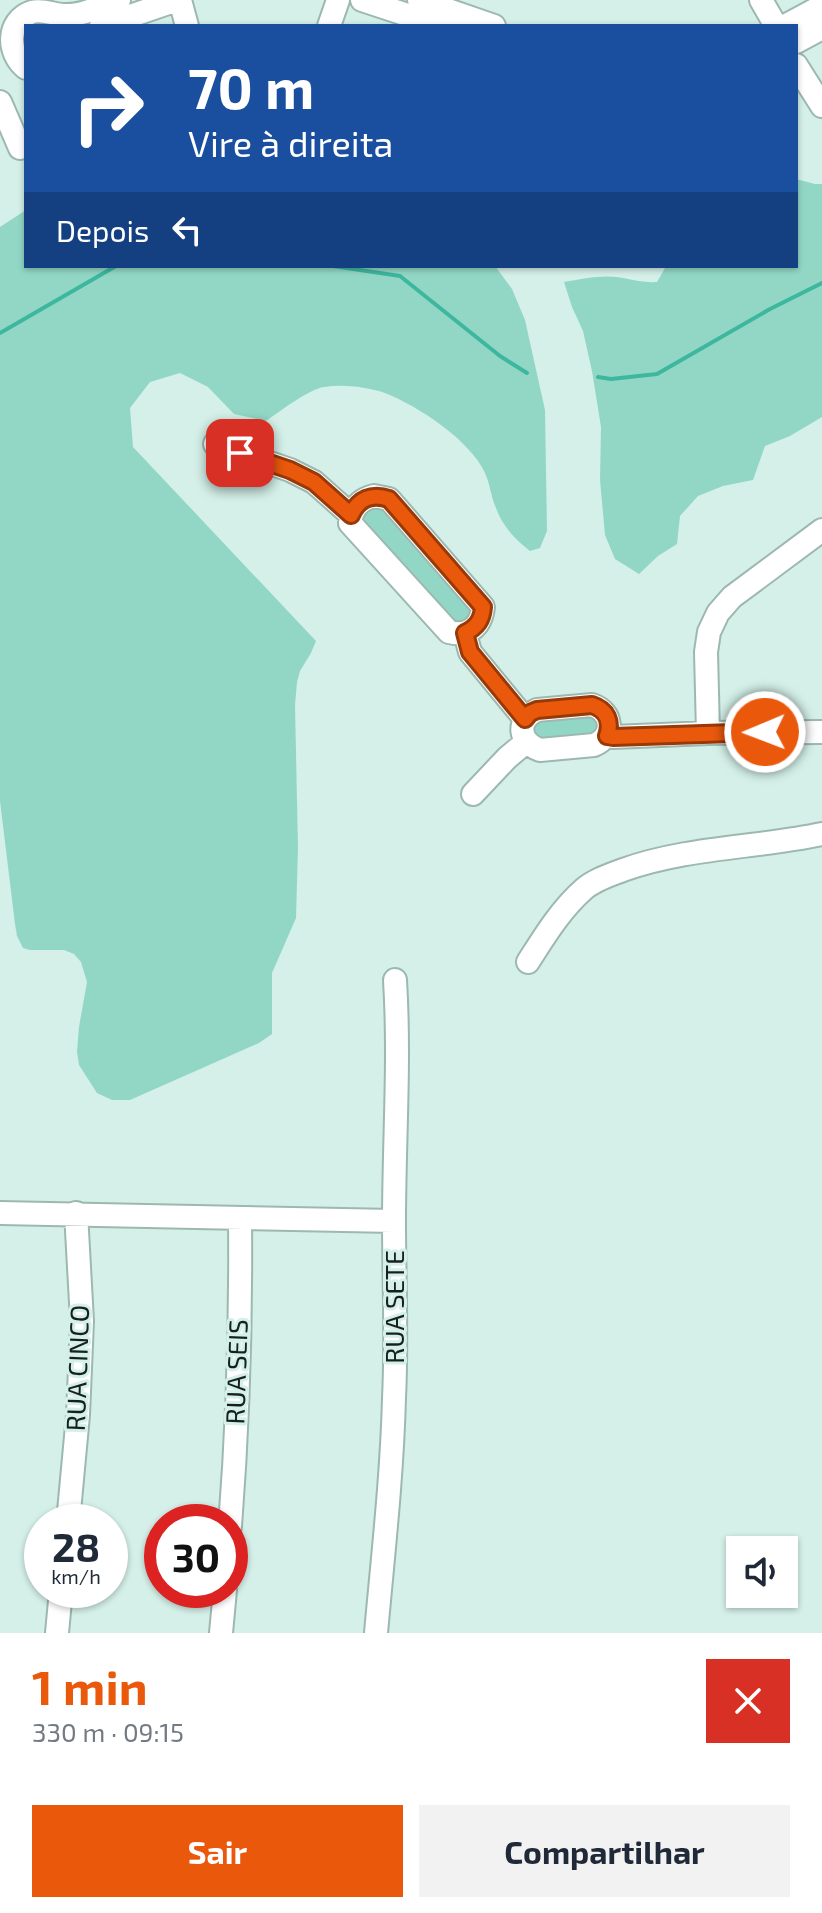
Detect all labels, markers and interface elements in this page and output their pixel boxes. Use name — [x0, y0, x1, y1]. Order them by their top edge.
text: 70 m — [188, 53, 314, 120]
icon: right — [56, 56, 160, 160]
text: Vire à direita — [188, 121, 393, 164]
icon: left — [165, 208, 209, 252]
text: Depois — [56, 212, 149, 248]
pin — [206, 419, 274, 487]
icon: arrive — [218, 431, 262, 475]
position arrow — [723, 690, 807, 774]
street label: RUA SETE — [378, 1250, 409, 1364]
street label: RUA CINCO — [59, 1304, 94, 1432]
street label: RUA SEIS — [218, 1319, 253, 1425]
speed limit sign: 30 — [144, 1504, 248, 1608]
text: 28 — [52, 1522, 100, 1570]
map controls — [726, 1536, 798, 1608]
button: sound — [726, 1536, 798, 1608]
text: km/h — [51, 1564, 101, 1588]
text: 1 min — [32, 1657, 148, 1715]
button: close — [706, 1659, 790, 1743]
text: 330 m · 09:15 — [32, 1716, 184, 1747]
button: Sair — [32, 1805, 403, 1897]
button: Compartilhar — [419, 1805, 790, 1897]

